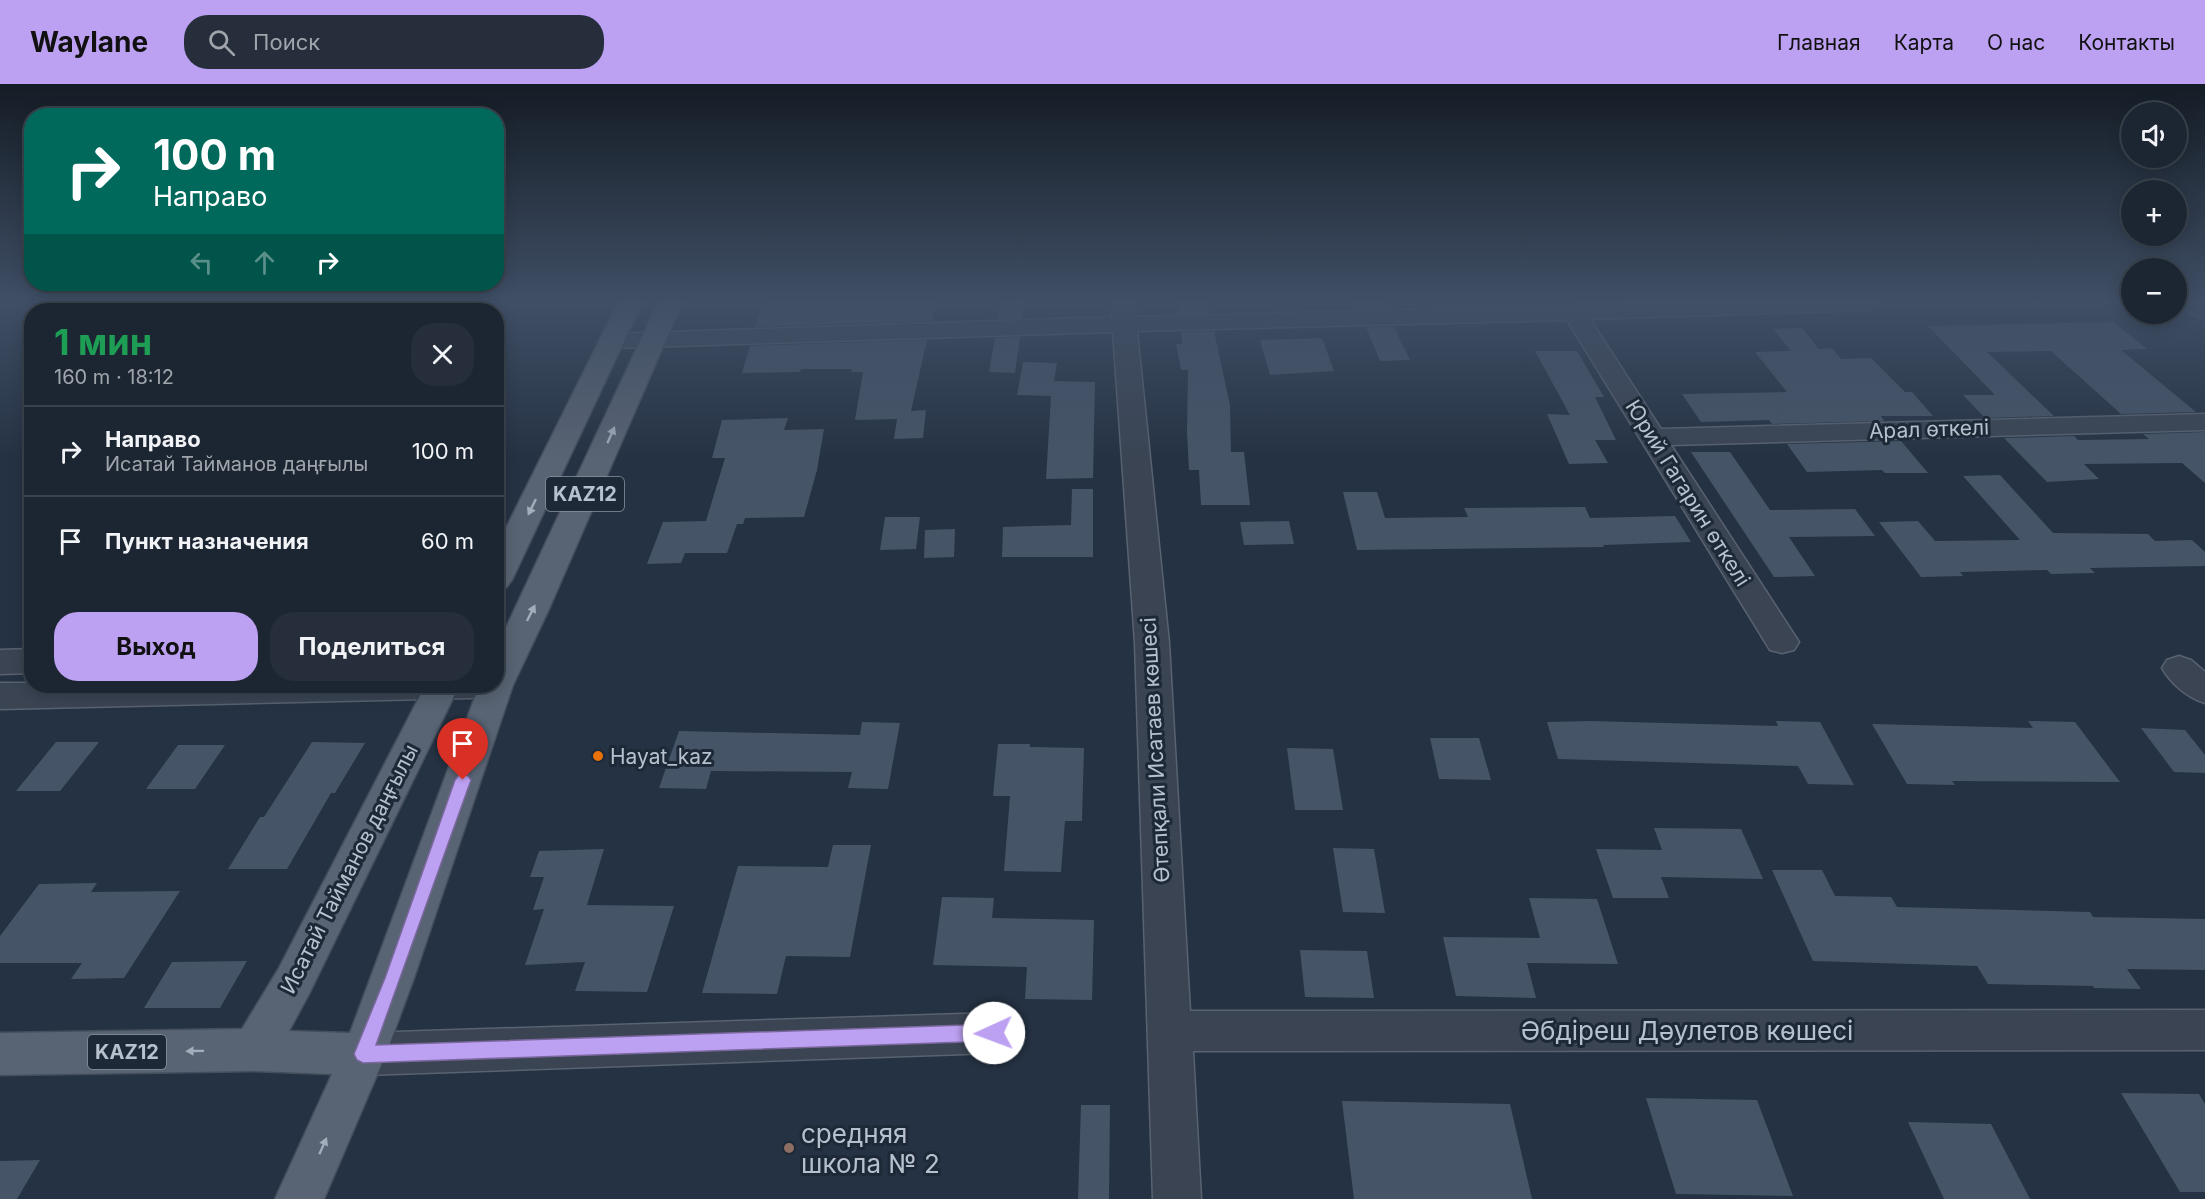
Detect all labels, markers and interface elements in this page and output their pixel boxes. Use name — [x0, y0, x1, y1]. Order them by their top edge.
search box — [184, 15, 604, 69]
text: Waylane — [30, 25, 148, 59]
icon: search — [205, 26, 238, 59]
text: Поиск — [253, 29, 320, 55]
text: Главная — [1777, 30, 1861, 55]
text: Карта — [1894, 30, 1954, 55]
text: О нас — [1987, 30, 2045, 55]
text: Контакты — [2078, 30, 2175, 55]
map controls — [2121, 102, 2187, 324]
button: sound — [2121, 102, 2187, 168]
text: 100 m — [153, 129, 276, 180]
icon: right — [54, 132, 132, 210]
text: Направо — [153, 180, 268, 213]
button: + — [2121, 180, 2187, 246]
icon: left — [185, 246, 218, 279]
icon: ahead — [248, 246, 281, 279]
icon: right — [311, 246, 344, 279]
button: − — [2121, 258, 2187, 324]
text: 1 мин — [54, 320, 152, 364]
button: close — [411, 323, 474, 386]
text: 160 m · 18:12 — [54, 365, 174, 389]
street label: Юрий Гагарин өткелі — [1620, 395, 1756, 591]
street label: Арал өткелі — [1868, 414, 1990, 444]
text: Направо — [105, 426, 201, 452]
one-way arrow — [607, 427, 616, 444]
icon: right — [54, 435, 87, 468]
text: 100 m — [412, 438, 474, 464]
text: Исатай Тайманов даңғылы — [105, 452, 368, 476]
road number: KAZ12 — [546, 477, 624, 511]
one-way arrow — [527, 498, 536, 515]
icon: arrive — [54, 525, 87, 558]
text: Пункт назначения — [105, 528, 309, 554]
text: 60 m — [421, 528, 474, 554]
one-way arrow — [526, 604, 536, 621]
button: Выход — [54, 612, 258, 681]
button: Поделиться — [270, 612, 474, 681]
street label: Өтепқали Исатаев көшесі — [1136, 617, 1174, 883]
pin — [437, 718, 488, 780]
icon: arrive — [446, 727, 479, 760]
street label: Исатай Тайманов даңғылы — [275, 740, 423, 998]
place label: Hayat_kaz — [610, 744, 713, 769]
marker: Hayat_kaz — [591, 749, 605, 763]
position arrow — [962, 1001, 1026, 1065]
street label: Әбдіреш Дәулетов көшесі — [1521, 1015, 1853, 1046]
road number: KAZ12 — [88, 1035, 166, 1069]
one-way arrow — [186, 1046, 205, 1056]
place label: cредняя школа № 2 — [801, 1118, 940, 1179]
one-way arrow — [318, 1137, 327, 1154]
marker: cредняя школа № 2 — [782, 1141, 796, 1155]

